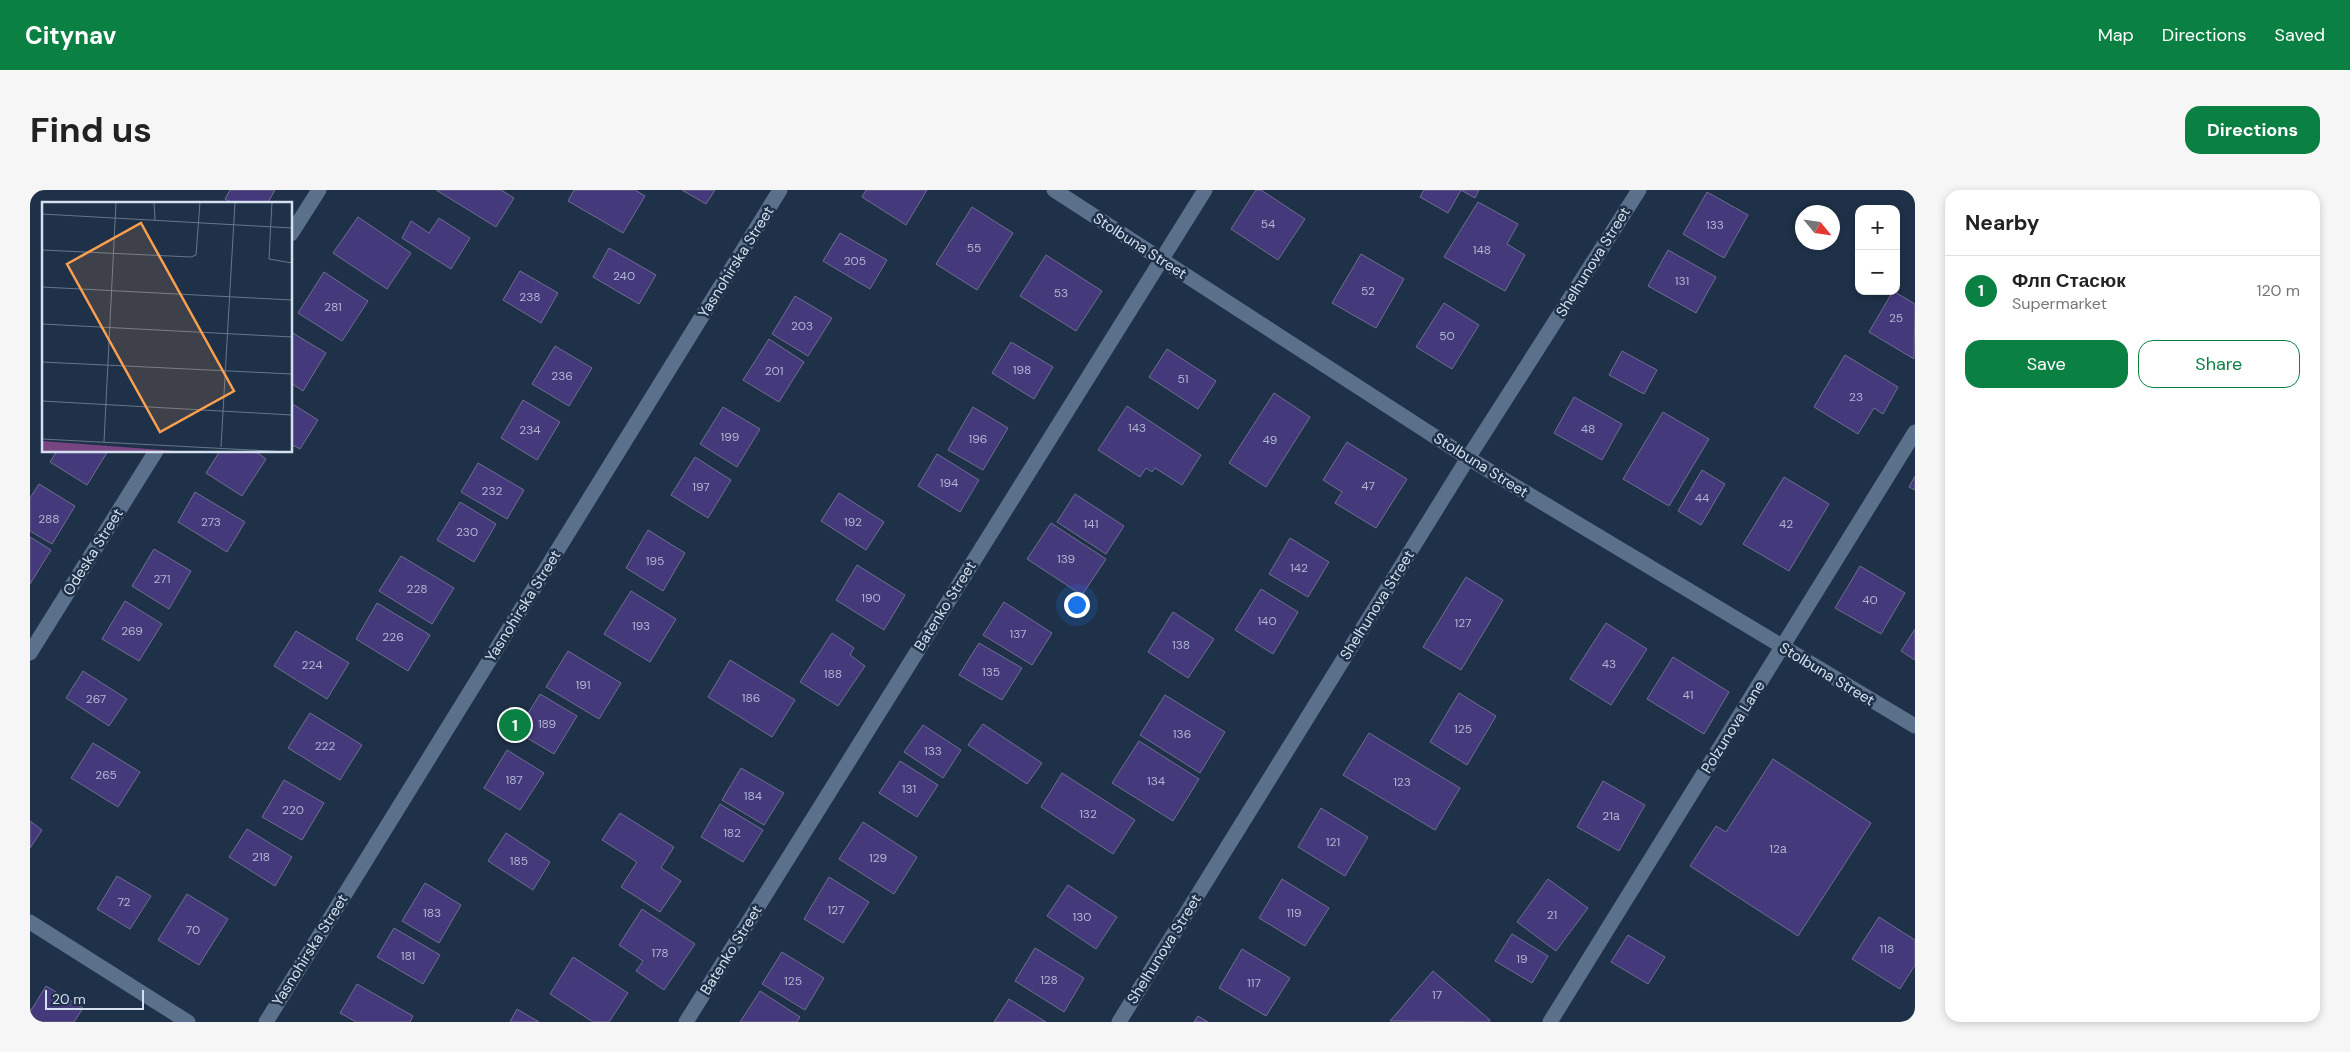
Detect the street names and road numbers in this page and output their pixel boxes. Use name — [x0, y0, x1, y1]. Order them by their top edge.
street label: Yasnohirska Street — [694, 202, 779, 322]
street label: Shelhunova Street — [1551, 203, 1635, 321]
street label: Stolbuna Street — [1089, 208, 1191, 284]
street label: Stolbuna Street — [1430, 428, 1532, 502]
street label: Odeska Street — [58, 505, 128, 599]
street label: Yasnohirska Street — [481, 546, 566, 666]
street label: Shelhunova Street — [1335, 546, 1419, 664]
street label: Batenko Street — [909, 557, 981, 655]
street label: Stolbuna Street — [1776, 638, 1878, 710]
street label: Polzunova Lane — [1696, 677, 1770, 777]
street label: Yasnohirska Street — [268, 890, 353, 1010]
street label: Shelhunova Street — [1122, 890, 1206, 1008]
street label: Batenko Street — [695, 901, 767, 999]

